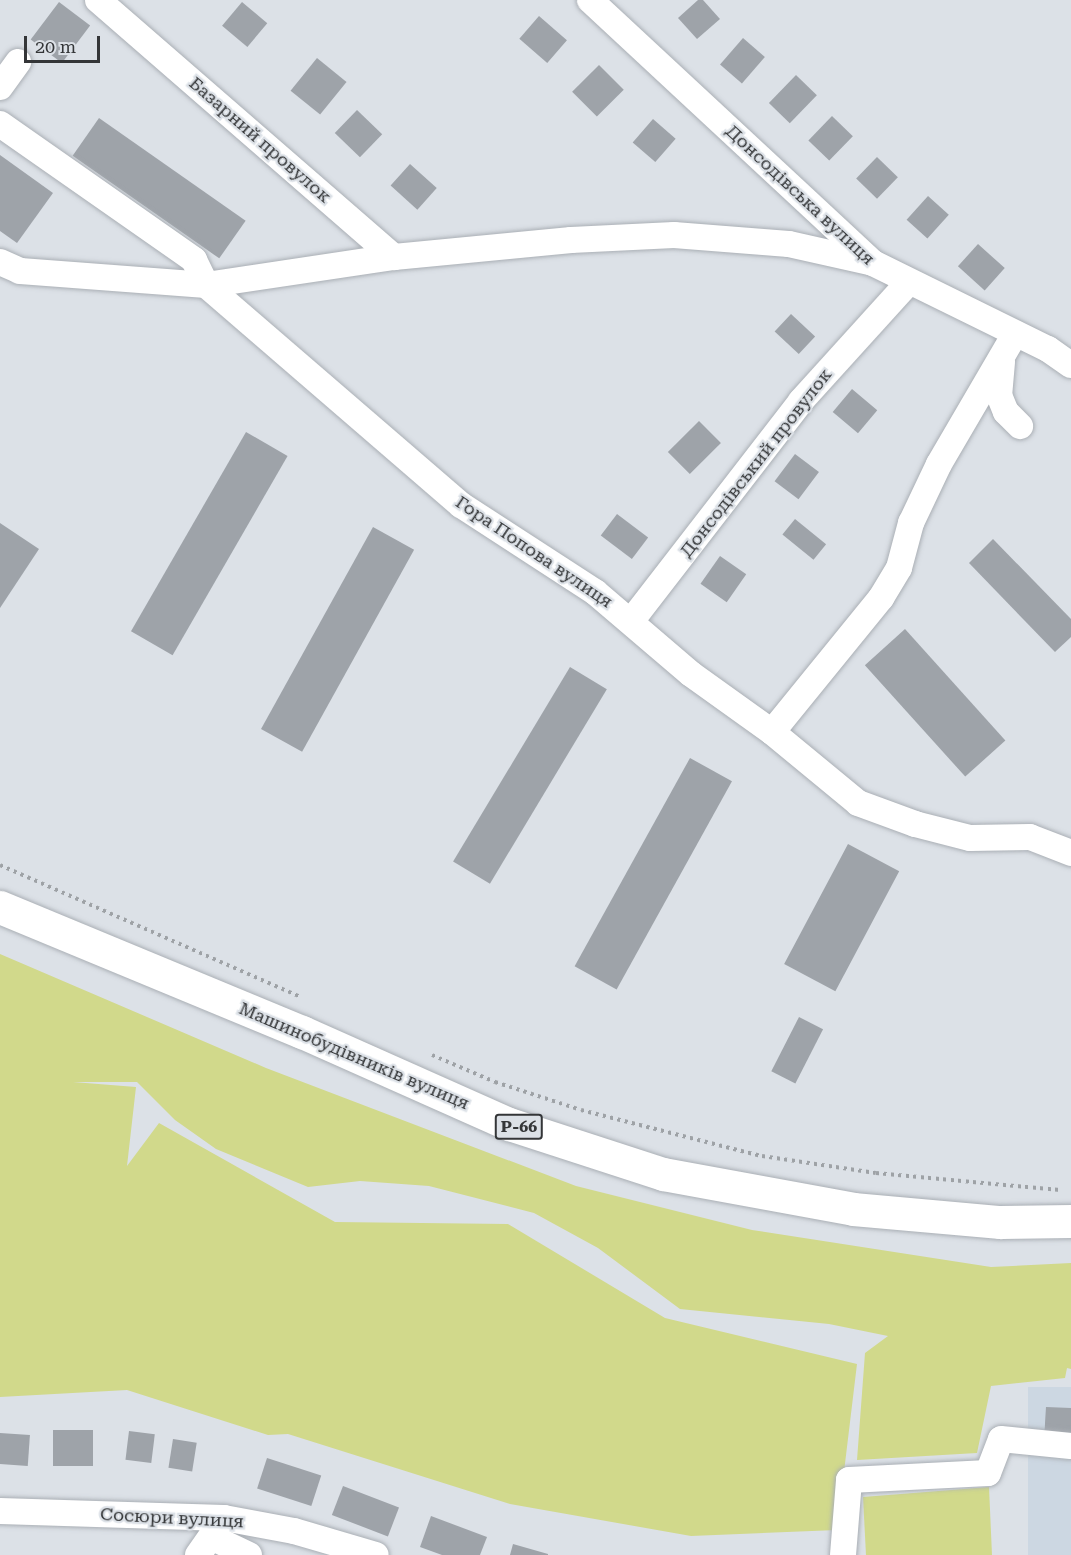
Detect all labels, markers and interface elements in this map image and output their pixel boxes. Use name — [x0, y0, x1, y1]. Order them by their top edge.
scale bar — [27, 24, 104, 62]
text: 20 m — [35, 36, 76, 57]
street label: Базарний провулок — [185, 72, 335, 208]
street label: Донсодівська вулиця — [721, 120, 879, 270]
street label: Донсодівський провулок — [676, 364, 836, 562]
street label: Гора Попова вулиця — [451, 491, 617, 613]
street label: Машинобудівників вулиця — [236, 998, 472, 1114]
road number: Р-66 — [494, 1114, 544, 1140]
street label: Сосюри вулиця — [100, 1503, 244, 1533]

